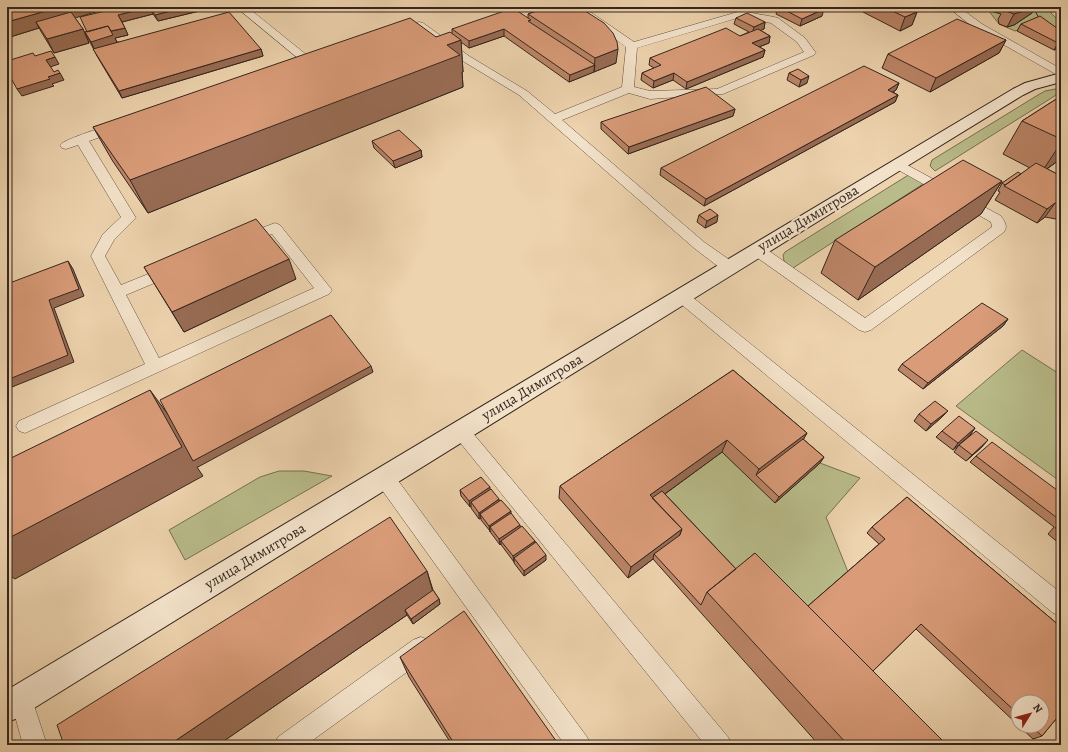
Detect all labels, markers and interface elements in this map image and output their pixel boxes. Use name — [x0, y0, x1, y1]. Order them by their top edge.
street label: улица Димитрова — [753, 180, 862, 257]
street label: улица Димитрова — [477, 349, 586, 426]
street label: улица Димитрова — [200, 518, 309, 595]
north arrow — [1010, 694, 1050, 734]
text: N — [1029, 701, 1046, 716]

